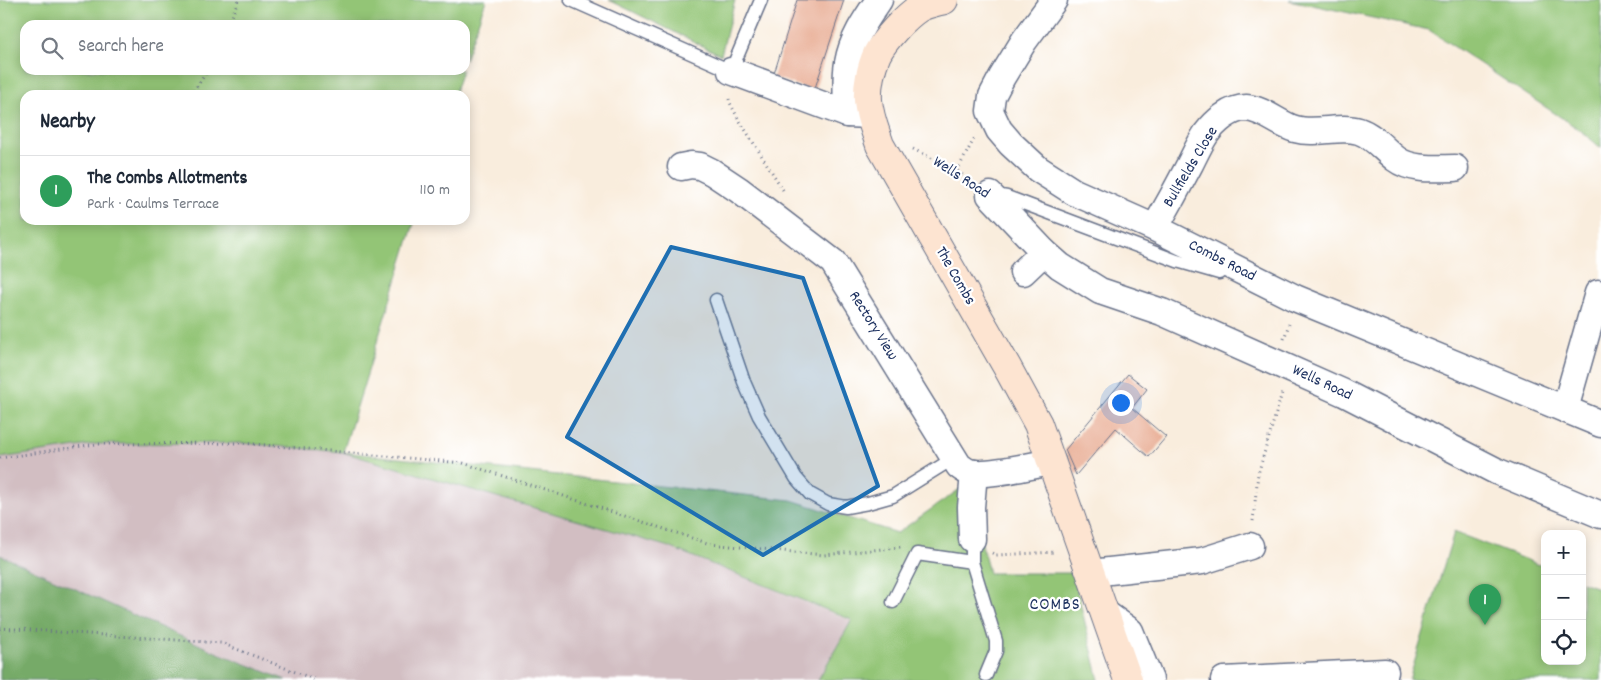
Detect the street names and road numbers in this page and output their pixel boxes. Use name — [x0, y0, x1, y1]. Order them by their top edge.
street label: Bullfields Close — [1158, 122, 1224, 212]
street label: Wells Road — [928, 151, 994, 205]
street label: Combs Road — [1184, 234, 1260, 288]
street label: The Combs — [929, 242, 981, 310]
street label: Rectory View — [842, 287, 904, 365]
street label: Wells Road — [1288, 359, 1356, 407]

